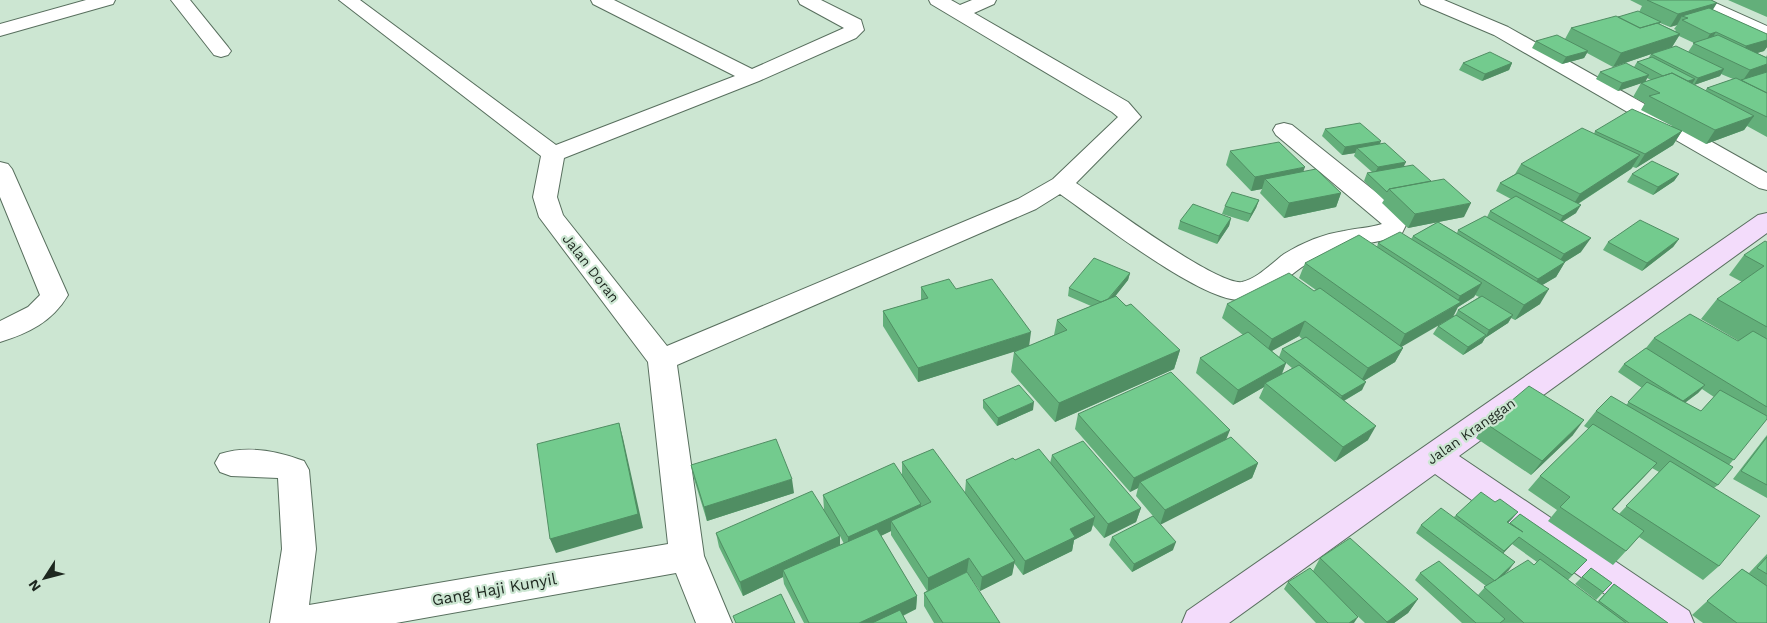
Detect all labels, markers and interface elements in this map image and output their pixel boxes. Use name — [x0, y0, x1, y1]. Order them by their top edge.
street label: Jalan Doran — [560, 231, 622, 305]
street label: Jalan Kranggan — [1424, 395, 1518, 467]
north arrow — [20, 553, 70, 603]
street label: Gang Haji Kunyil — [430, 569, 558, 610]
text: N — [25, 577, 44, 595]

